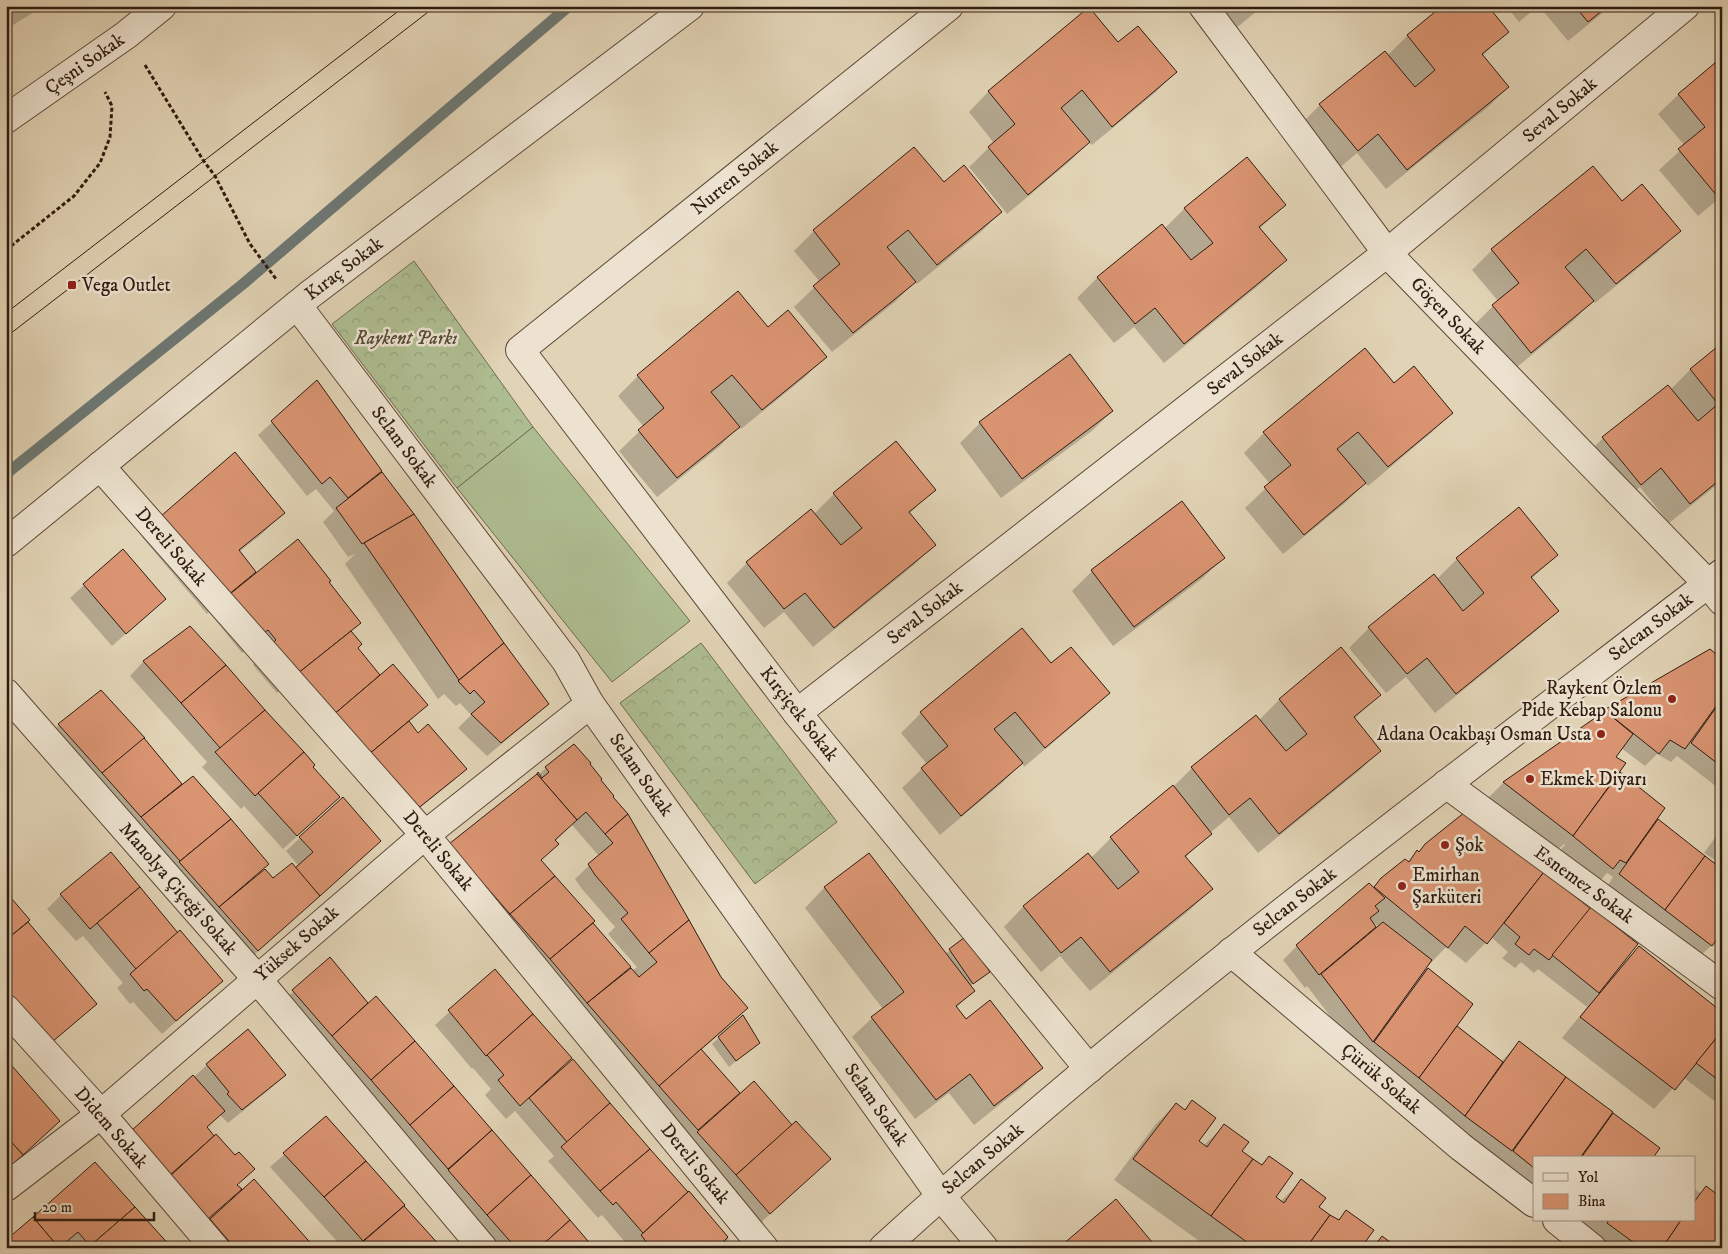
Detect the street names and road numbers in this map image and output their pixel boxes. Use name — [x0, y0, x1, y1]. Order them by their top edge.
street label: Çeşni Sokak — [41, 28, 130, 100]
street label: Seval Sokak — [1518, 72, 1602, 148]
street label: Nurten Sokak — [687, 136, 784, 220]
street label: Kıraç Sokak — [300, 232, 388, 306]
street label: Göçen Sokak — [1405, 273, 1491, 360]
street label: Seval Sokak — [1202, 327, 1288, 401]
street label: Selam Sokak — [366, 402, 442, 493]
street label: Dereli Sokak — [130, 503, 212, 592]
street label: Seval Sokak — [882, 576, 968, 650]
street label: Selcan Sokak — [1604, 587, 1698, 666]
street label: Kırçiçek Sokak — [755, 662, 843, 766]
street label: Selam Sokak — [604, 729, 678, 821]
street label: Dereli Sokak — [398, 806, 479, 896]
street label: Manolya Çiçeği Sokak — [114, 818, 242, 961]
street label: Esnemez Sokak — [1530, 841, 1639, 929]
street label: Selcan Sokak — [1249, 862, 1342, 942]
street label: Yüksek Sokak — [250, 901, 344, 987]
street label: Çürük Sokak — [1336, 1039, 1426, 1120]
street label: Selam Sokak — [839, 1059, 913, 1151]
street label: Didem Sokak — [69, 1082, 153, 1174]
street label: Selcan Sokak — [937, 1118, 1029, 1200]
street label: Dereli Sokak — [655, 1119, 735, 1210]

